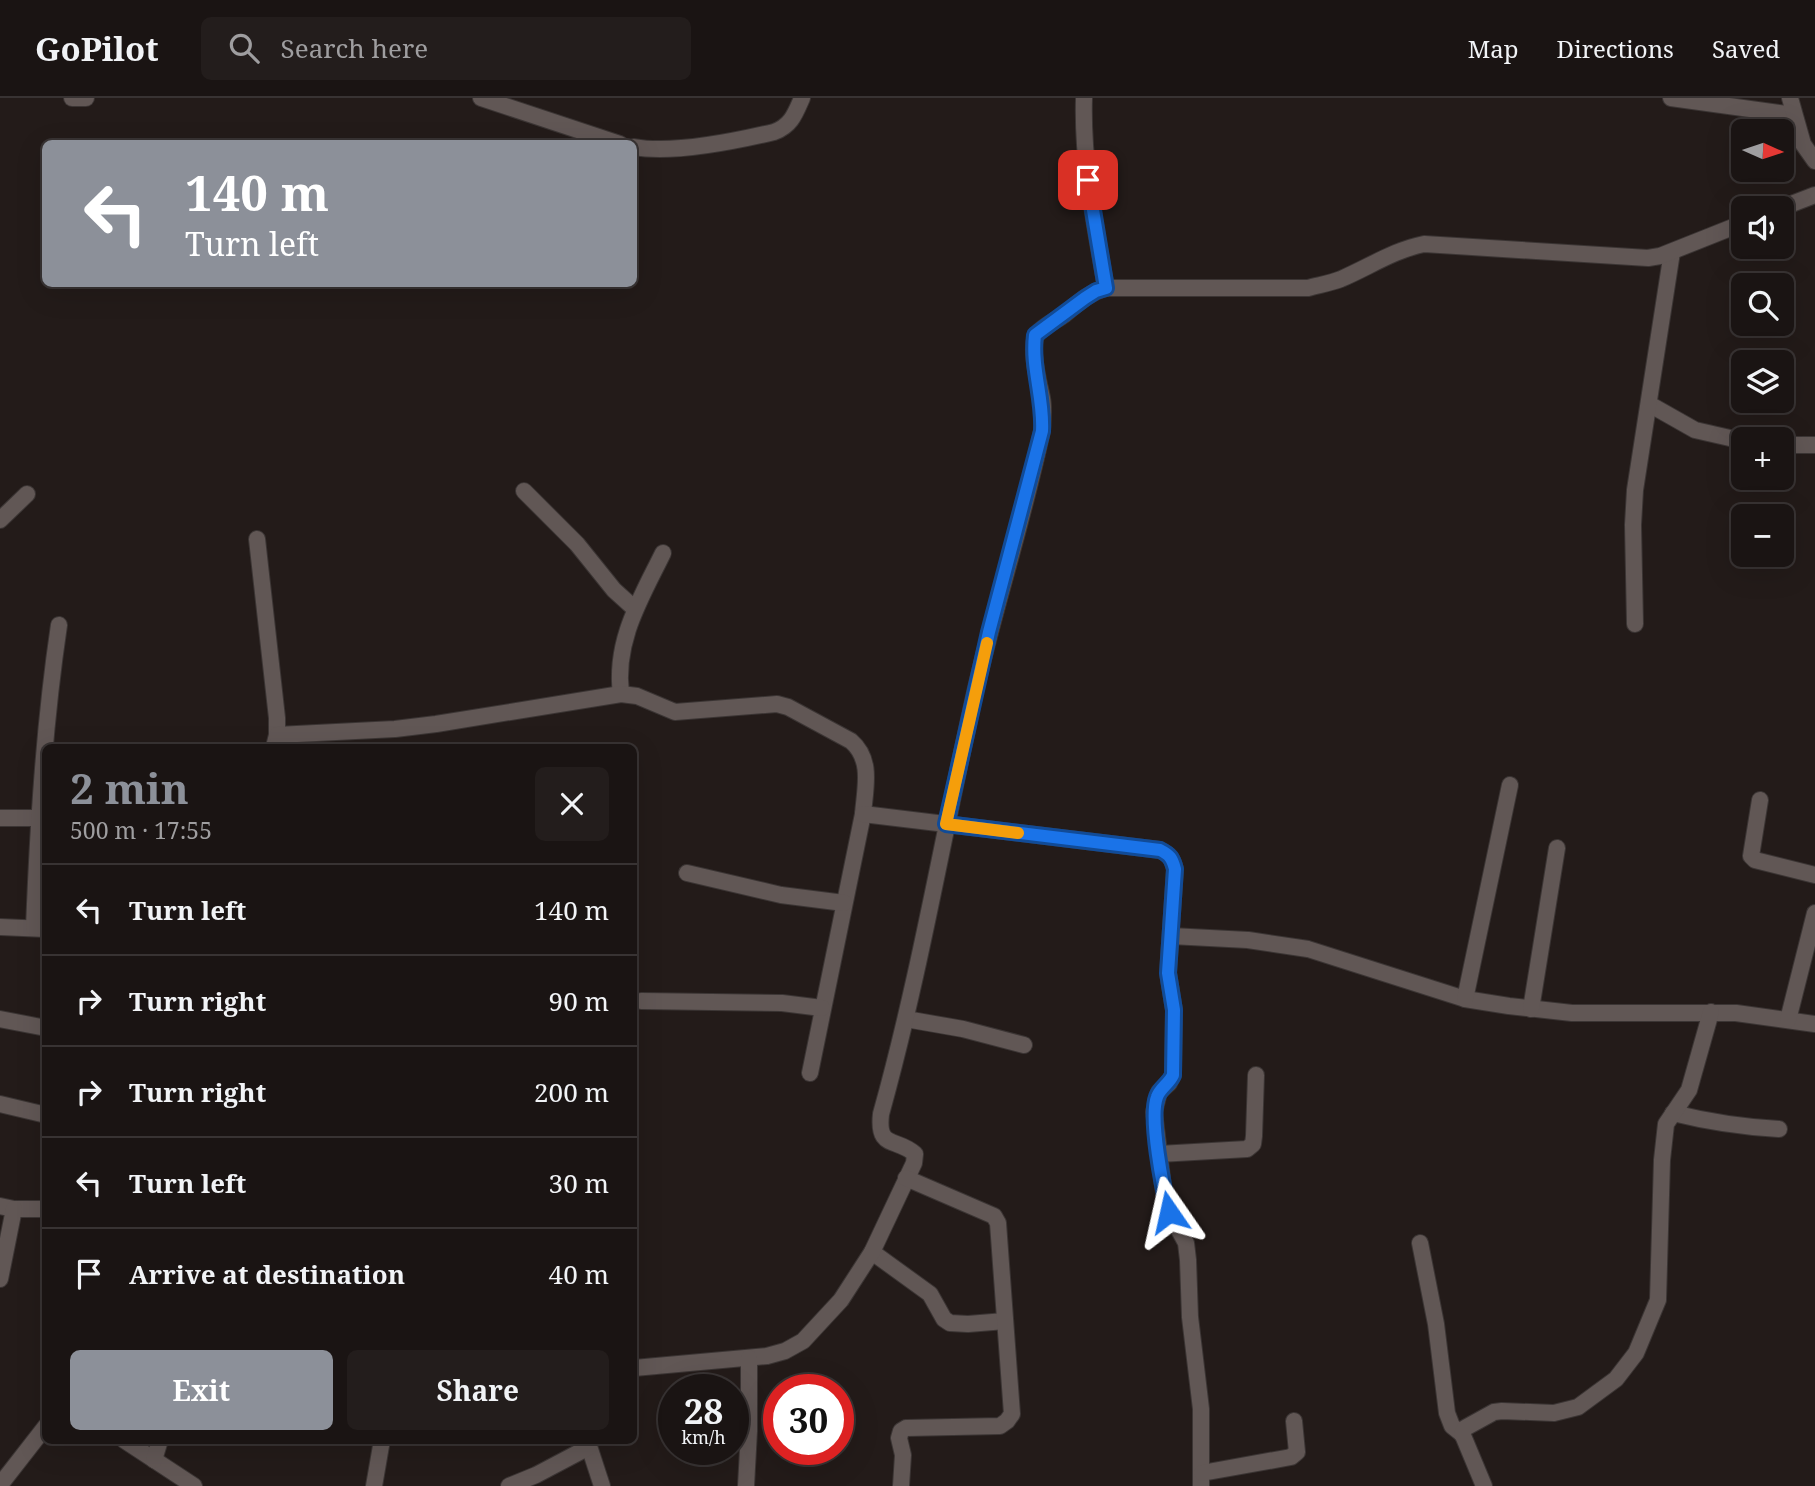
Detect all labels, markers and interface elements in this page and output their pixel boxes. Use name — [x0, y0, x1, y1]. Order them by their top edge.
search box — [201, 17, 691, 80]
text: GoPilot — [35, 26, 159, 71]
icon: search — [225, 29, 263, 67]
text: Search here — [281, 30, 428, 66]
text: Map — [1468, 32, 1519, 65]
text: Directions — [1557, 32, 1674, 65]
text: Saved — [1712, 32, 1780, 65]
north arrow — [1731, 119, 1794, 182]
map controls — [1731, 119, 1794, 567]
pin — [1058, 150, 1118, 210]
text: 140 m — [185, 159, 329, 225]
icon: arrive — [1069, 161, 1107, 199]
icon: left — [70, 168, 161, 259]
button: sound — [1731, 196, 1794, 259]
text: Turn left — [185, 222, 319, 265]
button: search — [1731, 273, 1794, 336]
button: layers — [1731, 350, 1794, 413]
button: + — [1731, 427, 1794, 490]
button: − — [1731, 504, 1794, 567]
text: 2 min — [70, 759, 189, 816]
button: close — [535, 767, 609, 841]
text: 500 m · 17:55 — [70, 814, 212, 846]
icon: left — [70, 891, 108, 929]
text: Turn left — [129, 892, 246, 928]
text: 140 m — [534, 892, 609, 928]
icon: right — [70, 982, 108, 1020]
text: Turn right — [129, 983, 266, 1019]
text: 90 m — [549, 983, 609, 1019]
icon: right — [70, 1073, 108, 1111]
text: Turn right — [129, 1074, 266, 1110]
text: 200 m — [534, 1074, 609, 1110]
icon: left — [70, 1164, 108, 1202]
text: Turn left — [129, 1165, 246, 1201]
text: 30 m — [549, 1165, 609, 1201]
position arrow — [1132, 1175, 1206, 1249]
icon: arrive — [70, 1255, 108, 1293]
text: Arrive at destination — [129, 1256, 405, 1292]
text: 40 m — [549, 1256, 609, 1292]
button: Exit — [70, 1350, 333, 1430]
button: Share — [347, 1350, 609, 1430]
speed limit sign: 30 — [763, 1374, 854, 1465]
text: 28 — [684, 1387, 723, 1434]
text: km/h — [681, 1425, 726, 1449]

